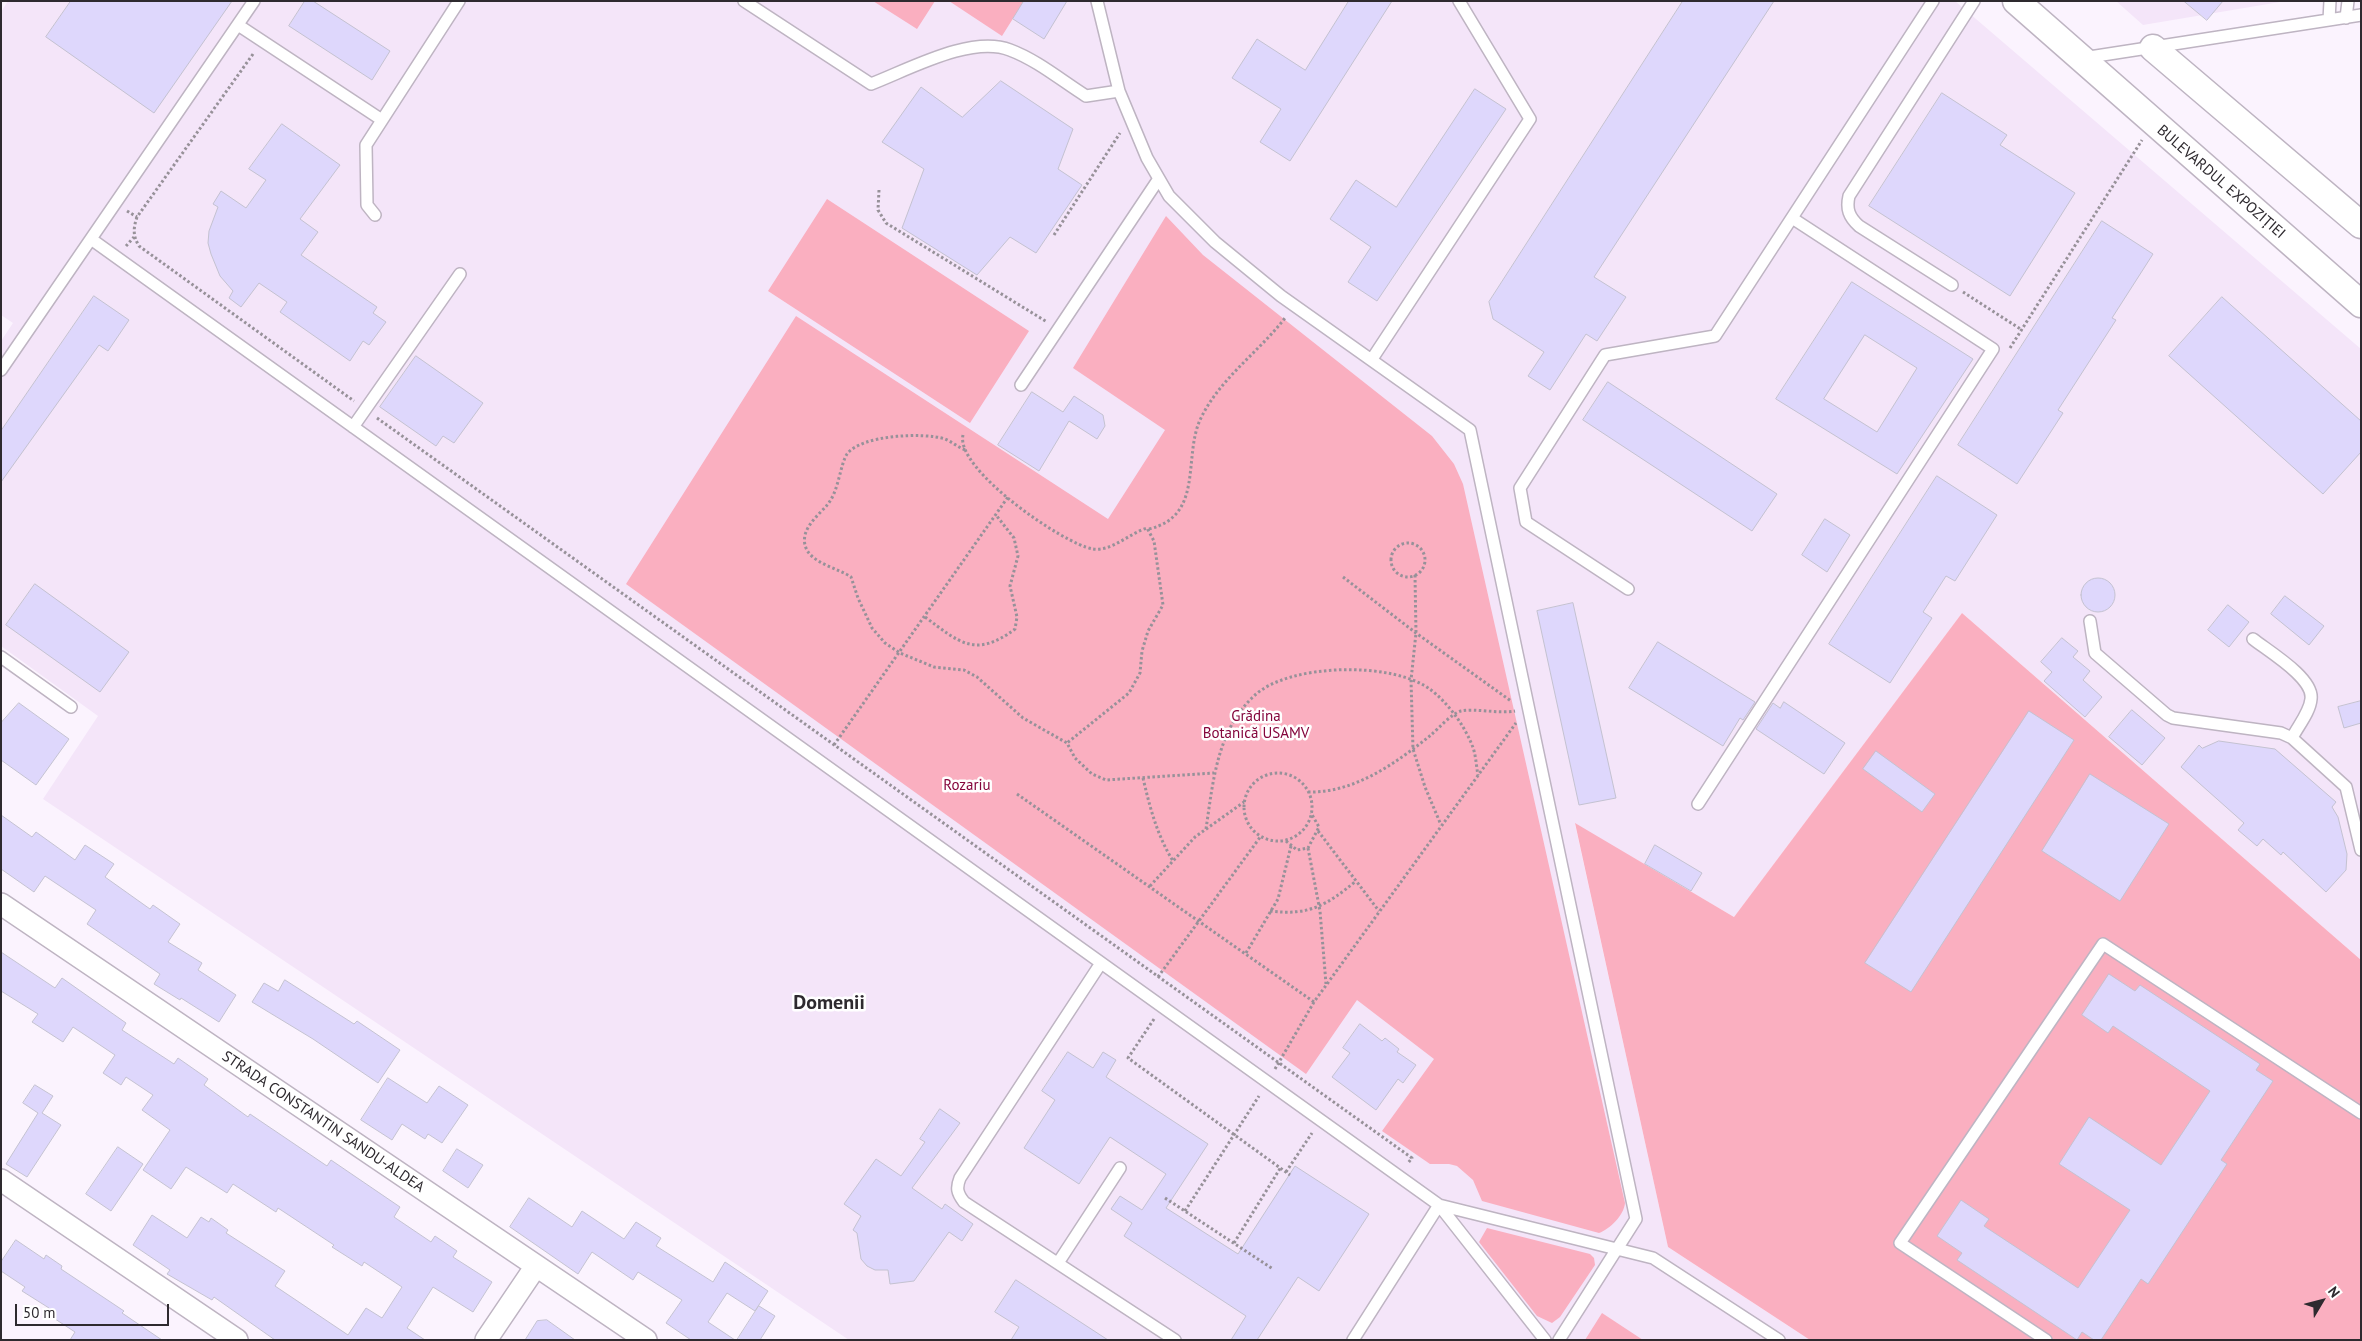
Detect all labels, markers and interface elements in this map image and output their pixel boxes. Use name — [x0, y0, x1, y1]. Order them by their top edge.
street label: BULEVARDUL EXPOZIȚIEI — [2153, 121, 2289, 243]
park label: Grădina Botanică USAMV — [1203, 708, 1309, 743]
park label: Rozariu — [943, 777, 991, 795]
district label: Domenii — [793, 991, 865, 1015]
street label: STRADA CONSTANTIN SANDU-ALDEA — [218, 1047, 428, 1197]
north arrow — [2297, 1276, 2347, 1326]
text: N — [2324, 1283, 2344, 1301]
scale bar — [18, 1294, 171, 1326]
text: 50 m — [23, 1303, 56, 1322]

